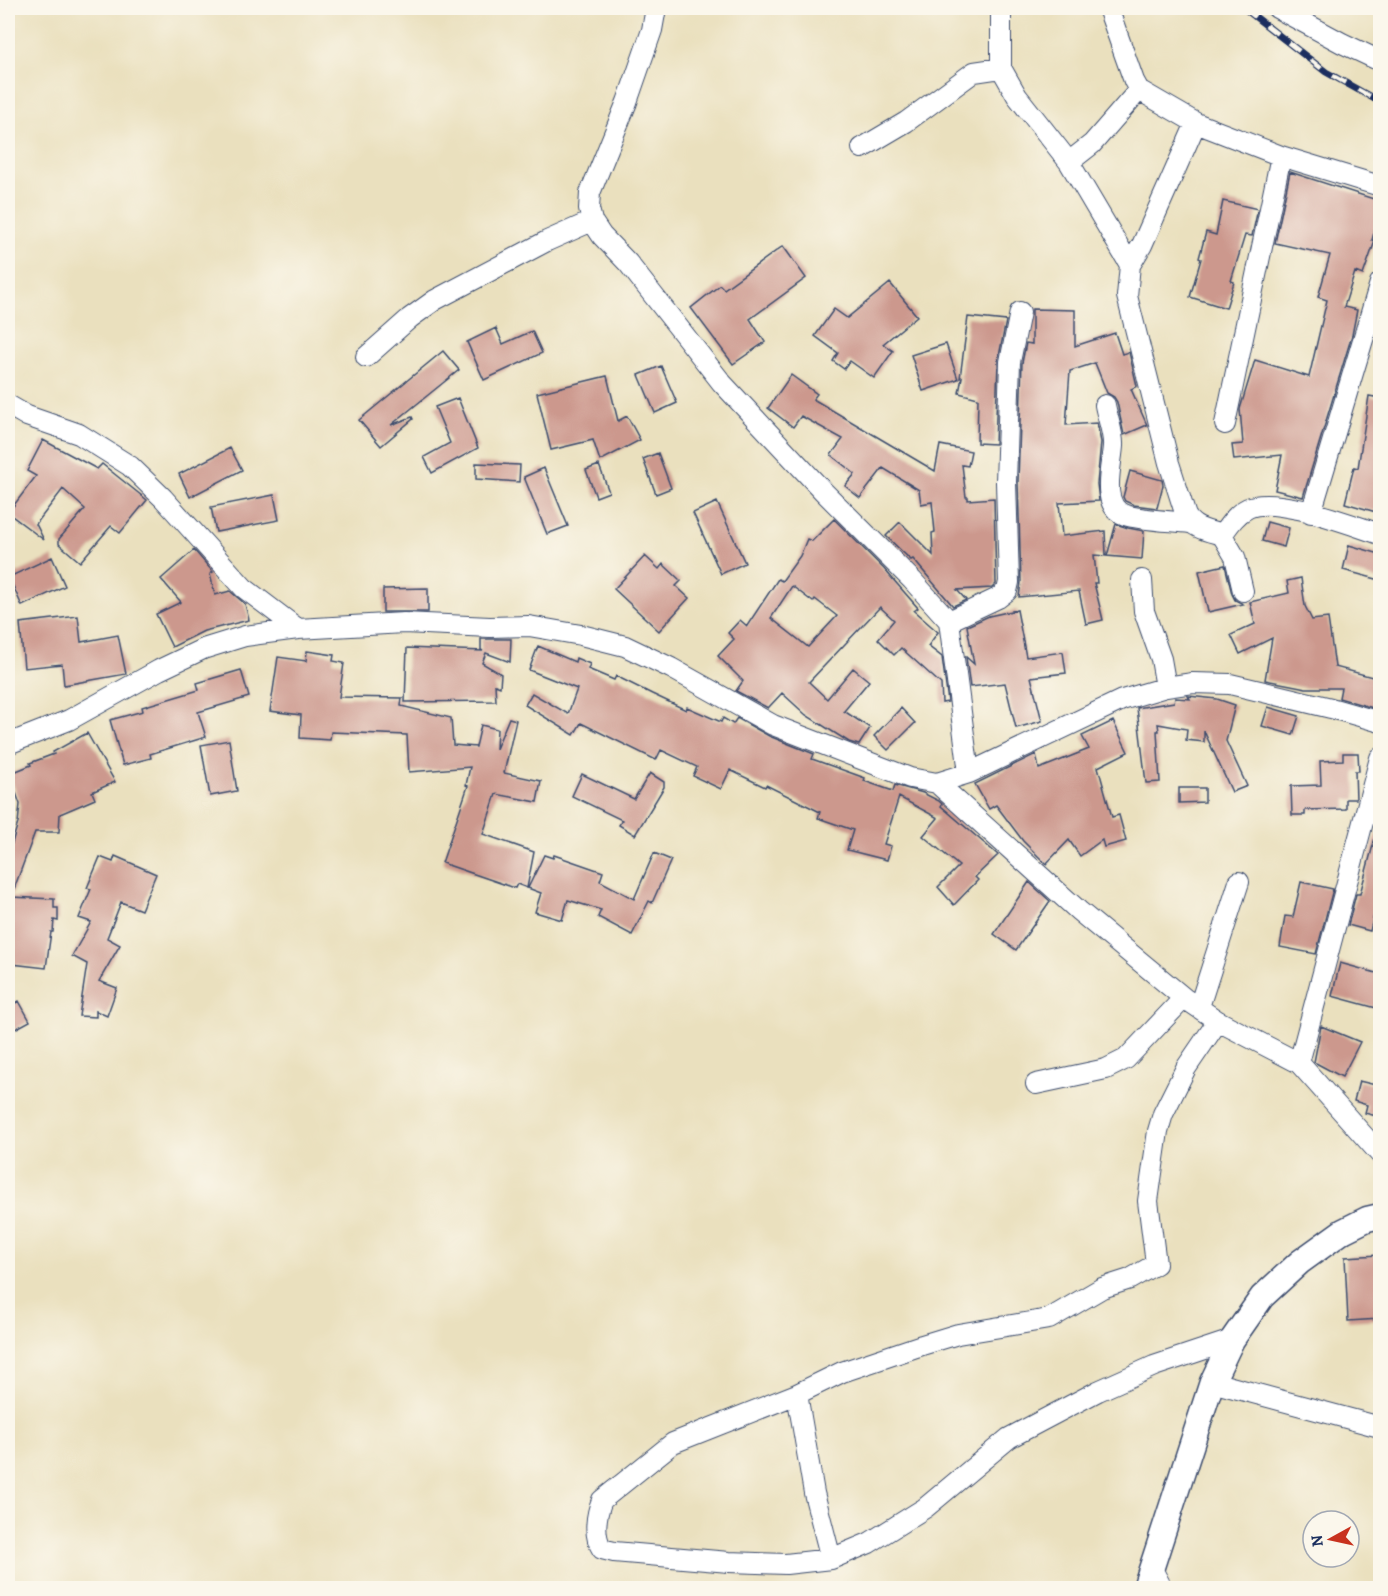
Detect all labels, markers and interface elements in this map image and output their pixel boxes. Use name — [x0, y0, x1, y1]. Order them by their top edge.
north arrow — [1301, 1509, 1361, 1569]
text: N — [1305, 1533, 1329, 1548]

